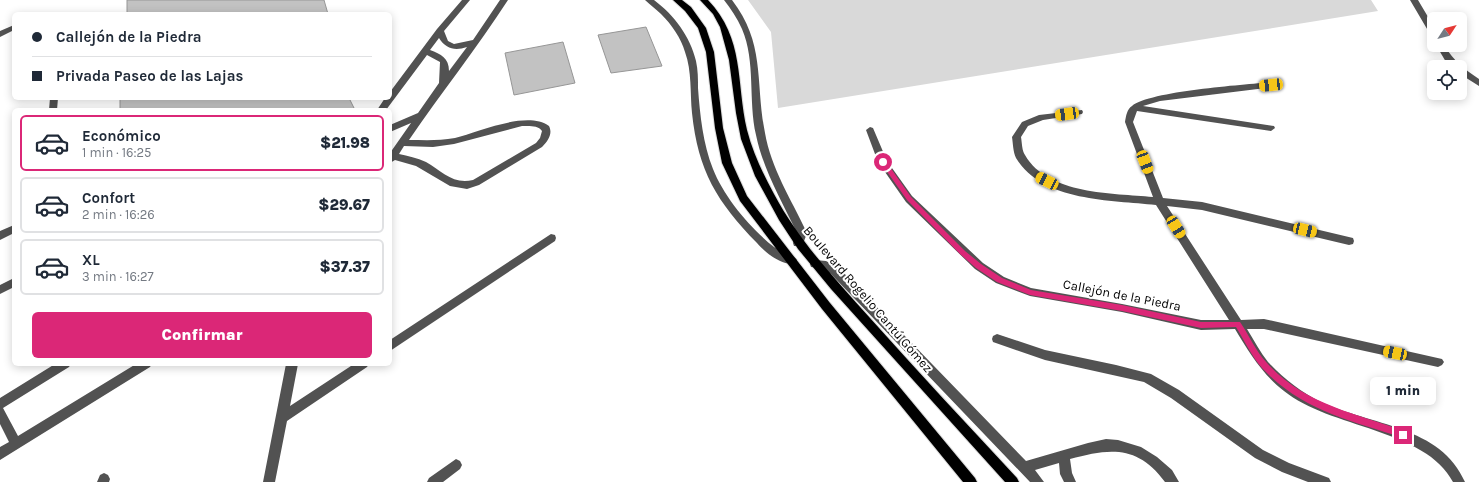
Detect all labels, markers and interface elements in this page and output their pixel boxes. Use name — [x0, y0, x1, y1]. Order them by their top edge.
north arrow — [1427, 12, 1467, 52]
map controls — [1427, 12, 1467, 100]
text: Callejón de la Piedra — [56, 28, 202, 46]
button: locate — [1427, 60, 1467, 100]
text: Privada Paseo de las Lajas — [56, 67, 243, 85]
car — [1258, 78, 1284, 92]
car — [1054, 106, 1080, 122]
icon: car — [34, 125, 70, 161]
text: Económico — [82, 127, 161, 145]
text: $21.98 — [320, 134, 370, 152]
text: 1 min · 16:25 — [82, 145, 151, 160]
car — [1135, 149, 1155, 175]
route start — [874, 153, 892, 171]
car — [1034, 170, 1060, 192]
icon: car — [34, 187, 70, 223]
text: Confort — [82, 189, 135, 207]
text: $29.67 — [318, 196, 370, 214]
text: 2 min · 16:26 — [82, 207, 155, 222]
car — [1165, 214, 1187, 240]
car — [1292, 221, 1318, 239]
street label: Boulevard Rogelio Cantú Gómez — [800, 223, 936, 375]
icon: car — [34, 249, 70, 285]
text: XL — [82, 251, 100, 269]
text: $37.37 — [319, 258, 370, 276]
text: 3 min · 16:27 — [82, 269, 154, 284]
street label: Callejón de la Piedra — [1062, 276, 1182, 314]
button: Confirmar — [32, 312, 372, 358]
car — [1382, 345, 1408, 361]
callout: 1 min — [1370, 377, 1436, 405]
text: 1 min — [1386, 383, 1420, 398]
route end — [1394, 426, 1412, 444]

